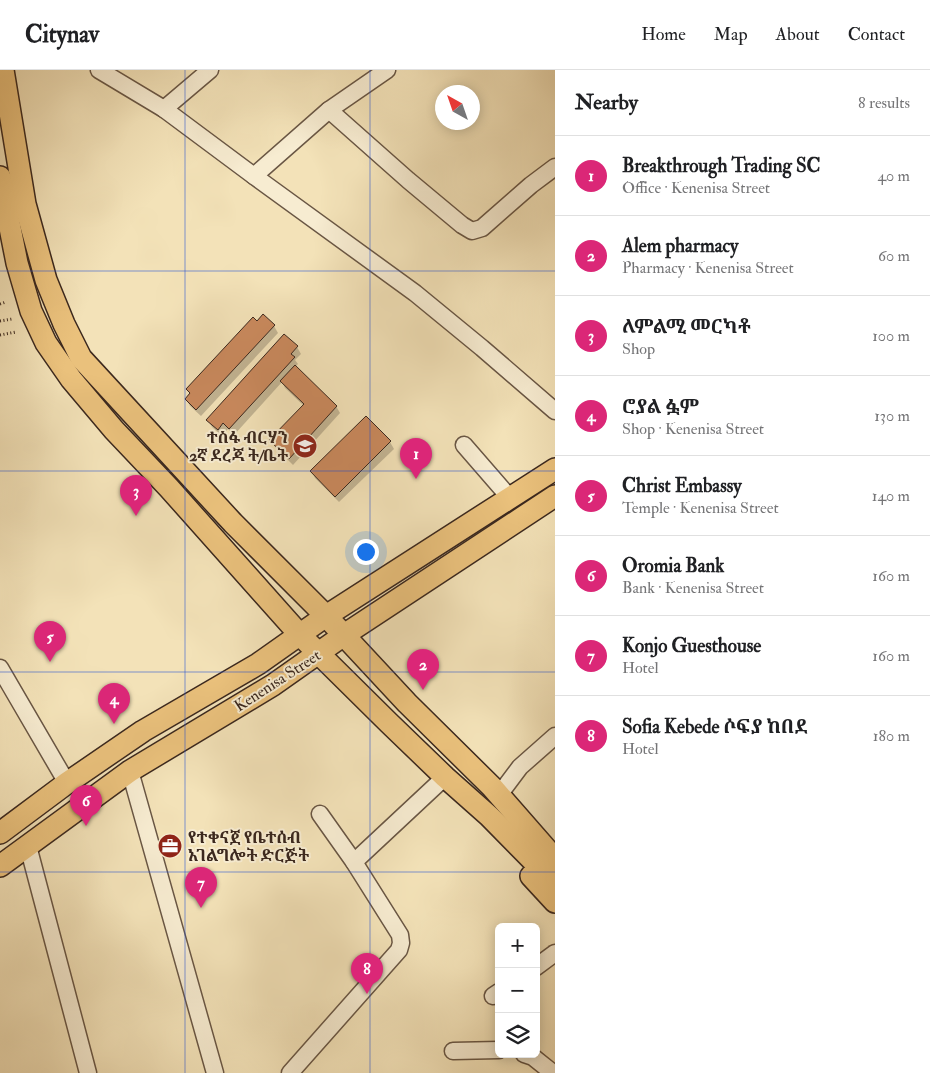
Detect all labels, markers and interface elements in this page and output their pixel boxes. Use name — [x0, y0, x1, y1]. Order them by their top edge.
text: Citynav — [25, 19, 99, 50]
text: Home — [641, 23, 686, 46]
text: Map — [714, 23, 748, 46]
text: About — [776, 23, 820, 46]
text: Contact — [848, 23, 905, 46]
north arrow — [435, 85, 480, 130]
text: Nearby — [575, 89, 638, 116]
text: 8 results — [858, 93, 910, 113]
text: Breakthrough Trading SC — [622, 154, 820, 178]
text: 1 — [588, 166, 594, 186]
text: 40 m — [877, 166, 910, 186]
text: Office · Kenenisa Street — [622, 178, 770, 198]
text: Alem pharmacy — [622, 234, 738, 258]
text: 2 — [587, 246, 595, 266]
text: 60 m — [878, 246, 910, 266]
text: Pharmacy · Kenenisa Street — [622, 258, 794, 278]
text: ለምልሚ መርካቶ — [622, 315, 751, 339]
text: 3 — [588, 326, 594, 346]
text: 100 m — [872, 326, 910, 346]
text: Shop — [622, 339, 655, 359]
text: ሮያል ፏም — [622, 395, 699, 419]
text: 4 — [587, 406, 595, 426]
text: 130 m — [874, 406, 910, 426]
text: Shop · Kenenisa Street — [622, 419, 764, 439]
place label: ተስፋ ብርሃን 2ኛ ደረጃ ት/ቤት — [189, 428, 288, 466]
school or university icon: ተስፋ ብርሃን 2ኛ ደረጃ ት/ቤት — [292, 433, 318, 459]
pin: 1 — [400, 438, 432, 479]
text: Christ Embassy — [622, 474, 742, 498]
pin: 3 — [120, 475, 152, 516]
text: 5 — [587, 486, 595, 506]
text: 140 m — [872, 486, 910, 506]
text: Temple · Kenenisa Street — [622, 498, 779, 518]
your location — [353, 539, 379, 565]
text: Oromia Bank — [622, 554, 724, 578]
text: 6 — [587, 566, 595, 586]
text: 160 m — [872, 566, 910, 586]
text: Bank · Kenenisa Street — [622, 578, 764, 598]
pin: 5 — [34, 621, 66, 662]
text: Konjo Guesthouse — [622, 634, 761, 658]
street label: Kenenisa Street — [231, 645, 325, 716]
text: 7 — [587, 646, 595, 666]
text: 160 m — [872, 646, 910, 666]
pin: 2 — [407, 649, 439, 690]
text: Hotel — [622, 658, 659, 678]
pin: 4 — [98, 683, 130, 724]
text: Sofia Kebede ሶፍያ ከበደ — [622, 715, 808, 739]
text: 8 — [587, 726, 595, 746]
text: 180 m — [873, 726, 910, 746]
text: Hotel — [622, 739, 659, 759]
pin: 6 — [70, 785, 102, 826]
place label: የተቀናጀ የቤተሰብ አገልግሎት ድርጅት — [188, 828, 309, 866]
office icon: የተቀናጀ የቤተሰብ አገልግሎት ድርጅት — [157, 833, 183, 859]
pin: 7 — [185, 867, 217, 908]
map controls — [495, 923, 540, 1058]
button: + — [495, 923, 540, 968]
pin: 8 — [351, 953, 383, 994]
button: − — [495, 968, 540, 1013]
button: layers — [495, 1013, 540, 1058]

